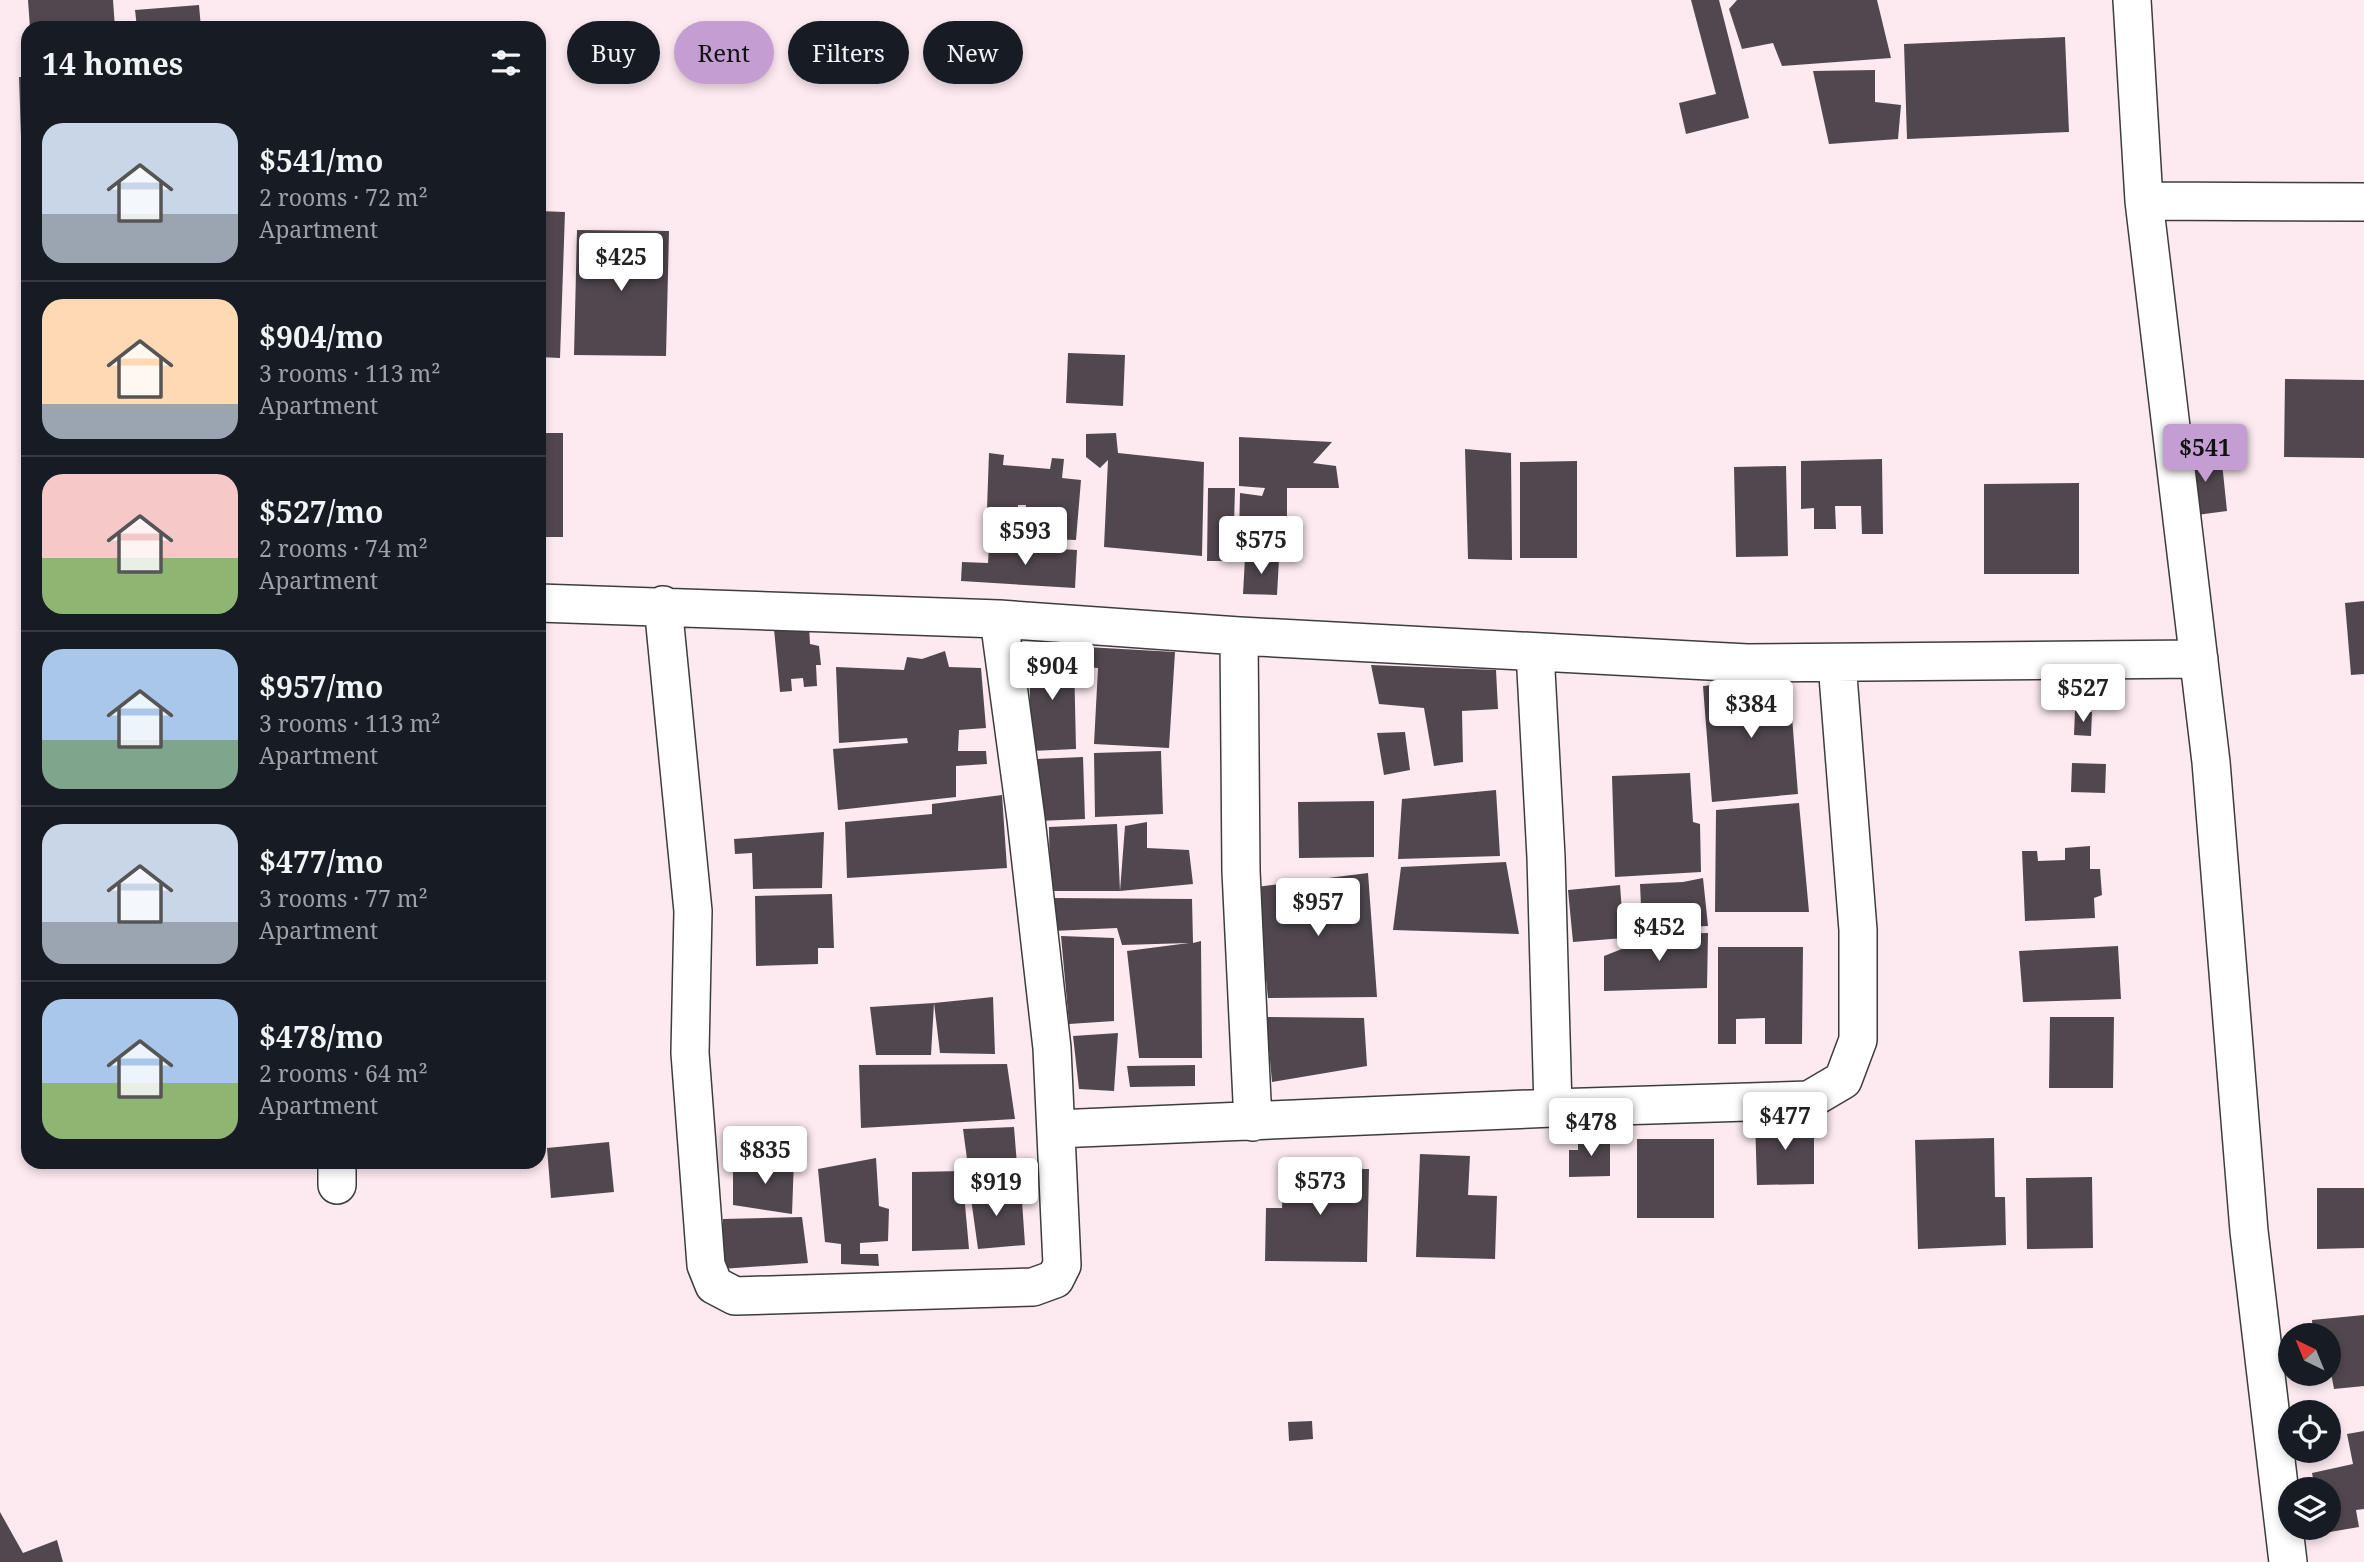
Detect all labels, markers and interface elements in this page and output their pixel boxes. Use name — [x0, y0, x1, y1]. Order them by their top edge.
chip: Buy — [567, 21, 660, 84]
chip: Rent — [674, 21, 774, 84]
chip: Filters — [788, 21, 909, 84]
chip: New — [923, 21, 1023, 84]
text: 14 homes — [42, 43, 183, 84]
icon: filters — [487, 44, 525, 82]
text: $541/mo — [259, 140, 383, 181]
icon: home — [98, 151, 182, 235]
text: 2 rooms · 72 m² — [259, 181, 428, 213]
text: Apartment — [259, 213, 378, 245]
pin: $425 — [580, 233, 662, 293]
text: $425 — [595, 240, 647, 272]
text: $904/mo — [259, 316, 383, 357]
icon: home — [98, 327, 182, 411]
text: 3 rooms · 113 m² — [259, 357, 441, 389]
text: Apartment — [259, 389, 378, 421]
pin: $541 — [2164, 424, 2246, 484]
text: $541 — [2179, 431, 2231, 463]
text: $527/mo — [259, 491, 383, 532]
icon: home — [98, 502, 182, 586]
pin: $593 — [984, 508, 1066, 567]
text: $593 — [999, 514, 1051, 546]
pin: $575 — [1220, 516, 1302, 576]
text: $575 — [1235, 523, 1287, 555]
text: 2 rooms · 74 m² — [259, 532, 428, 564]
text: Apartment — [259, 564, 378, 596]
pin: $904 — [1011, 642, 1093, 702]
text: $904 — [1026, 649, 1078, 681]
pin: $527 — [2042, 664, 2124, 724]
text: $957/mo — [259, 666, 383, 707]
text: $527 — [2057, 671, 2109, 703]
icon: home — [98, 677, 182, 761]
pin: $384 — [1710, 680, 1792, 740]
text: $384 — [1725, 687, 1777, 719]
text: 3 rooms · 113 m² — [259, 707, 441, 739]
text: Apartment — [259, 739, 378, 771]
text: $477/mo — [259, 841, 383, 882]
icon: home — [98, 852, 182, 936]
pin: $957 — [1277, 878, 1359, 938]
text: 3 rooms · 77 m² — [259, 882, 428, 914]
text: $957 — [1292, 885, 1344, 917]
pin: $452 — [1618, 904, 1700, 963]
text: $452 — [1633, 910, 1685, 942]
text: Apartment — [259, 914, 378, 946]
text: $478/mo — [259, 1016, 383, 1057]
icon: home — [98, 1027, 182, 1111]
text: 2 rooms · 64 m² — [259, 1057, 428, 1089]
text: Apartment — [259, 1089, 378, 1121]
pin: $477 — [1744, 1092, 1826, 1152]
pin: $478 — [1550, 1098, 1632, 1158]
text: $477 — [1759, 1099, 1811, 1131]
text: $478 — [1565, 1105, 1617, 1137]
pin: $835 — [724, 1126, 806, 1186]
text: $835 — [739, 1133, 791, 1165]
pin: $919 — [955, 1158, 1037, 1218]
pin: $573 — [1279, 1158, 1361, 1217]
text: $573 — [1294, 1164, 1346, 1196]
text: $919 — [970, 1165, 1022, 1197]
north arrow — [2278, 1323, 2342, 1386]
map controls — [2278, 1323, 2341, 1540]
button: locate — [2278, 1400, 2341, 1463]
button: layers — [2278, 1477, 2341, 1540]

